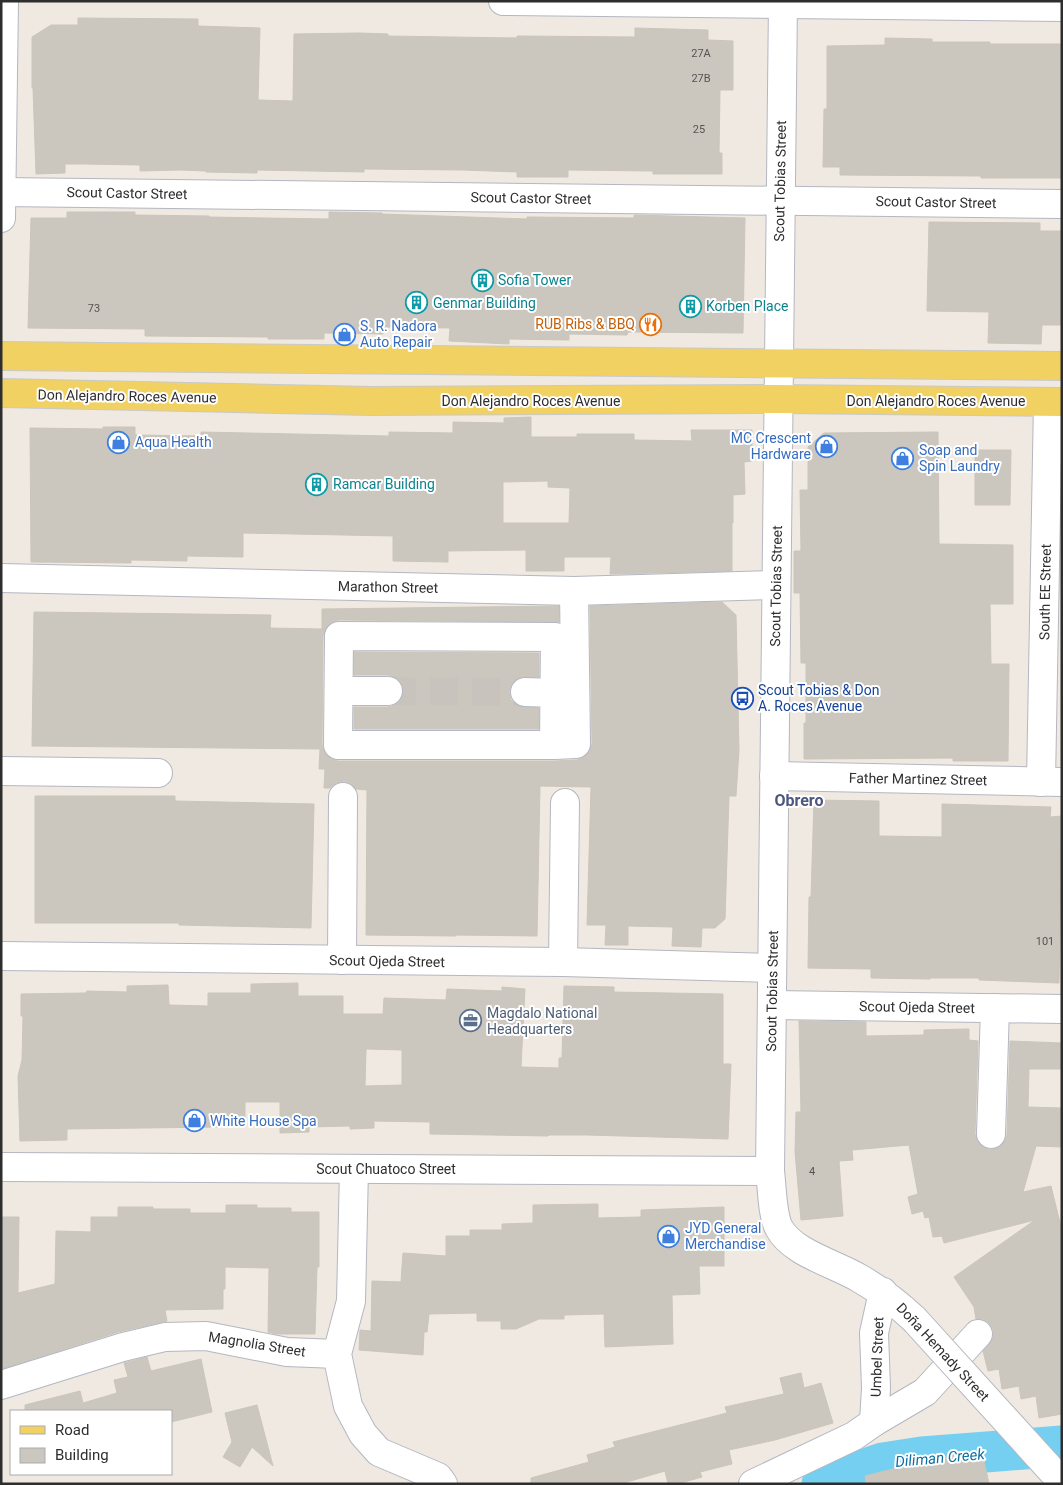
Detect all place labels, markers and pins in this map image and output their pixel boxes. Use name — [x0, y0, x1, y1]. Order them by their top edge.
building icon: Sofia Tower — [470, 268, 494, 292]
place label: Sofia Tower — [498, 272, 571, 288]
building icon: Genmar Building — [405, 291, 429, 315]
building icon: Korben Place — [678, 294, 702, 318]
place label: Genmar Building — [433, 295, 536, 311]
place label: Korben Place — [706, 298, 788, 314]
restaurant icon: RUB Ribs & BBQ — [639, 312, 663, 336]
place label: RUB Ribs & BBQ — [535, 316, 635, 332]
place label: S. R. Nadora Auto Repair — [360, 318, 437, 350]
shop icon: S. R. Nadora Auto Repair — [332, 322, 356, 346]
shop icon: Aqua Health — [107, 430, 131, 454]
place label: MC Crescent Hardware — [731, 430, 811, 462]
place label: Aqua Health — [135, 434, 212, 450]
shop icon: MC Crescent Hardware — [815, 434, 839, 458]
place label: Soap and Spin Laundry — [919, 442, 1000, 474]
shop icon: Soap and Spin Laundry — [891, 446, 915, 470]
building icon: Ramcar Building — [305, 472, 329, 496]
place label: Ramcar Building — [333, 476, 435, 492]
place label: Scout Tobias & Don A. Roces Avenue — [758, 682, 879, 714]
bus stop icon: Scout Tobias & Don A. Roces Avenue — [730, 686, 754, 710]
place label: Magdalo National Headquarters — [487, 1005, 597, 1037]
office icon: Magdalo National Headquarters — [459, 1009, 483, 1033]
shop icon: White House Spa — [182, 1109, 206, 1133]
place label: White House Spa — [210, 1113, 317, 1129]
place label: JYD General Merchandise — [685, 1220, 766, 1252]
shop icon: JYD General Merchandise — [657, 1224, 681, 1248]

